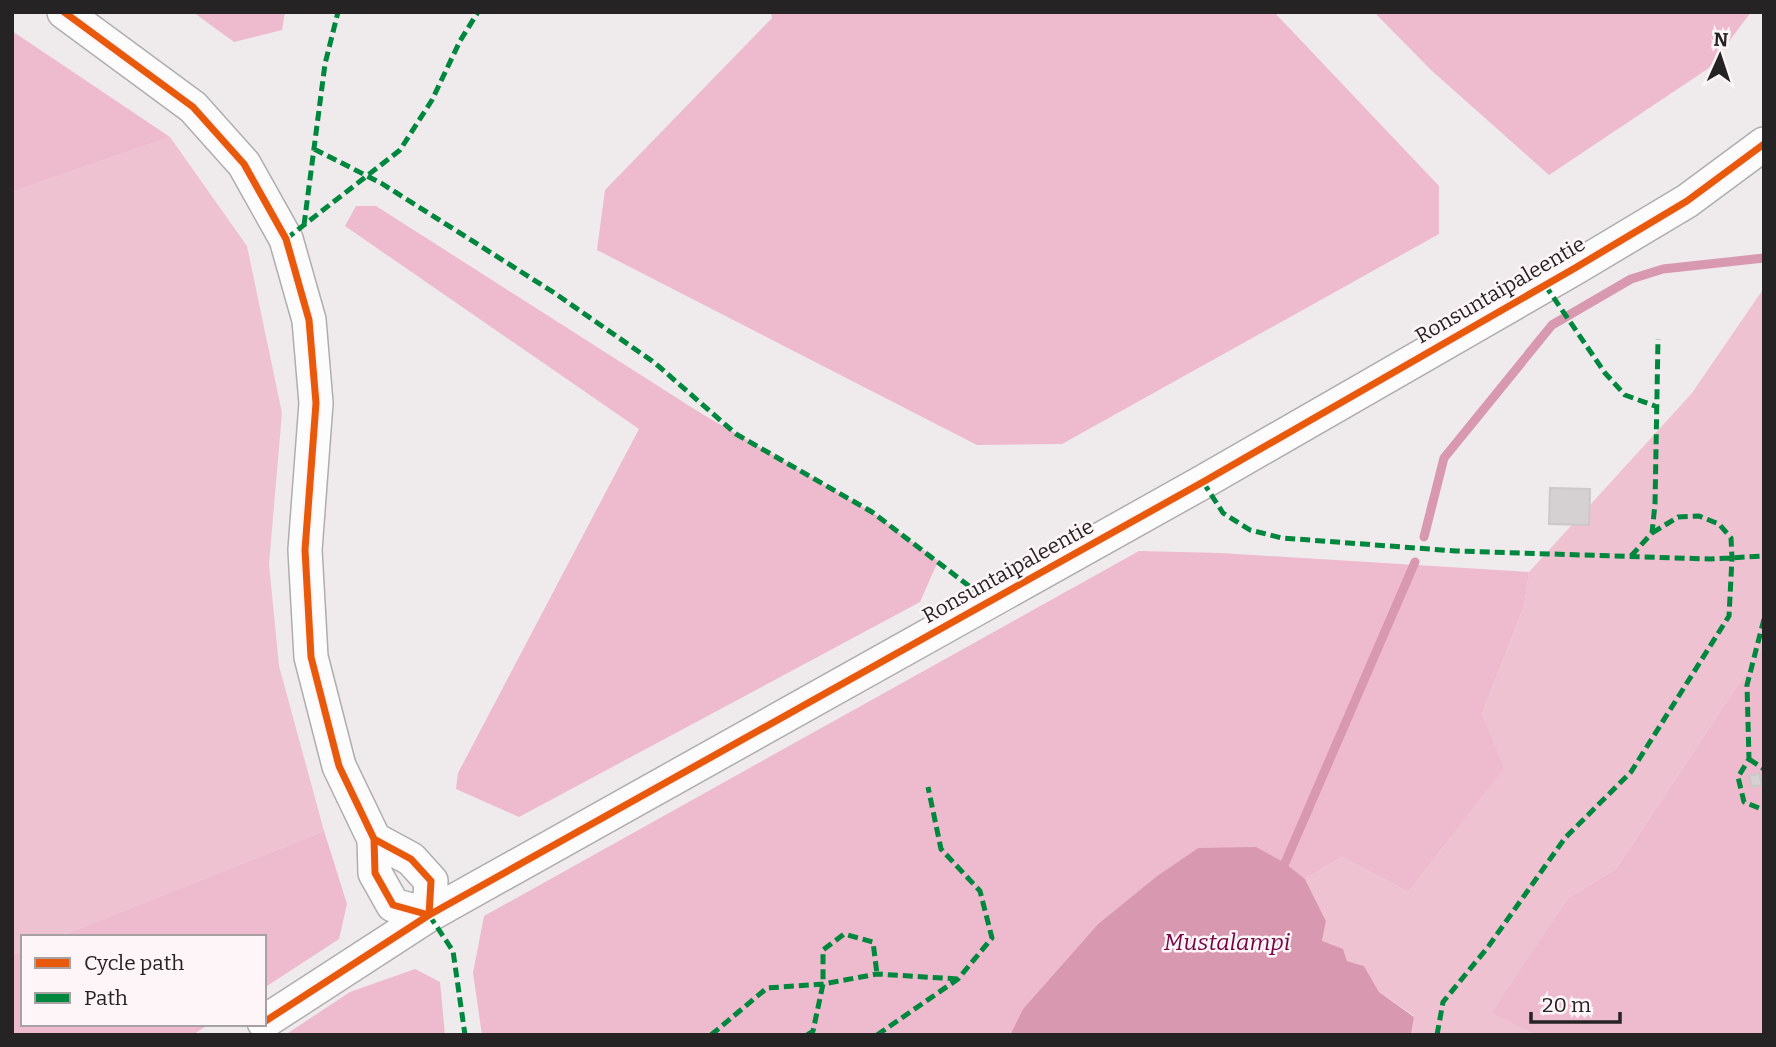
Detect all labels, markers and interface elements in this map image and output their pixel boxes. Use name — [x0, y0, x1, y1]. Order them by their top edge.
north arrow — [1685, 21, 1755, 91]
text: N — [1713, 28, 1729, 51]
street label: Ronsuntaipaleentie — [1410, 231, 1590, 349]
street label: Ronsuntaipaleentie — [918, 513, 1098, 629]
water label: Mustalampi — [1164, 928, 1291, 956]
legend — [21, 935, 266, 1026]
text: Cycle path — [84, 950, 184, 976]
scale bar — [1531, 981, 1620, 1025]
text: Path — [84, 985, 128, 1011]
text: 20 m — [1542, 992, 1591, 1018]

